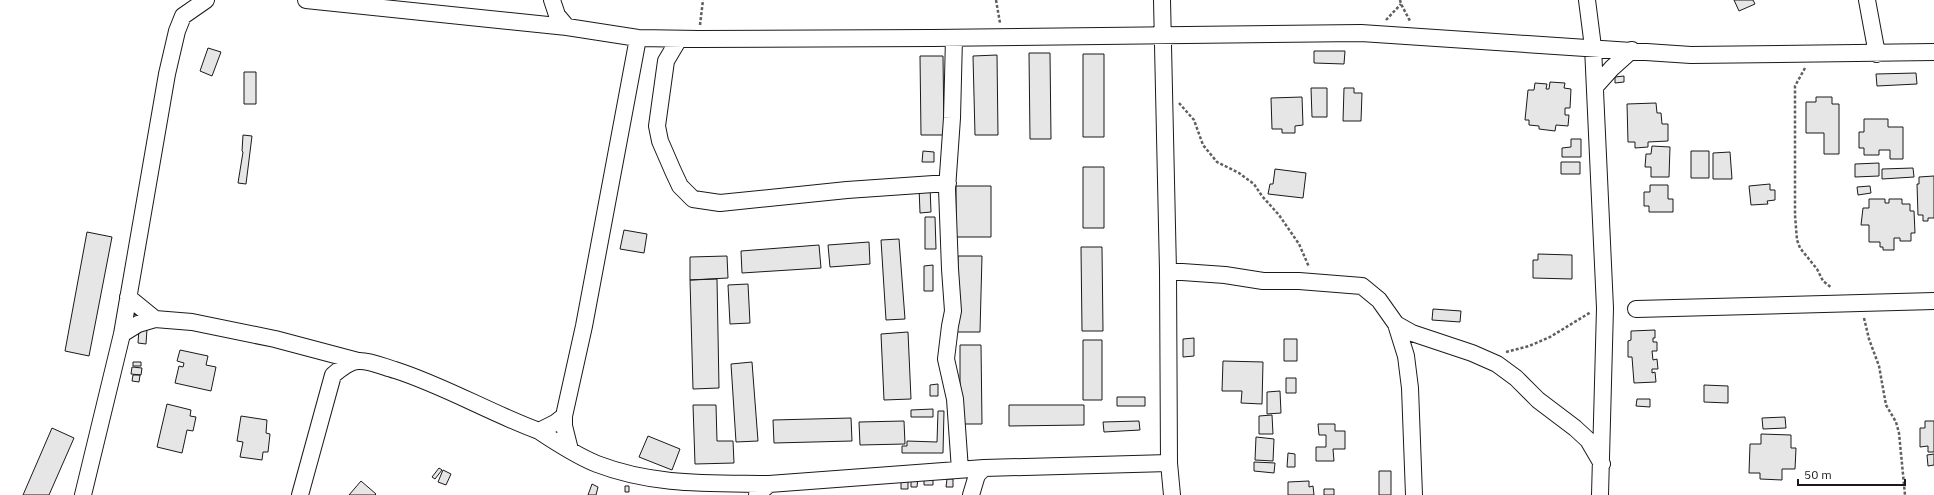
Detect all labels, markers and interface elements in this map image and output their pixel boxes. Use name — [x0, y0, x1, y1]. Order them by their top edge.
scale bar — [1798, 461, 1905, 487]
text: 50 m — [1804, 467, 1832, 482]

